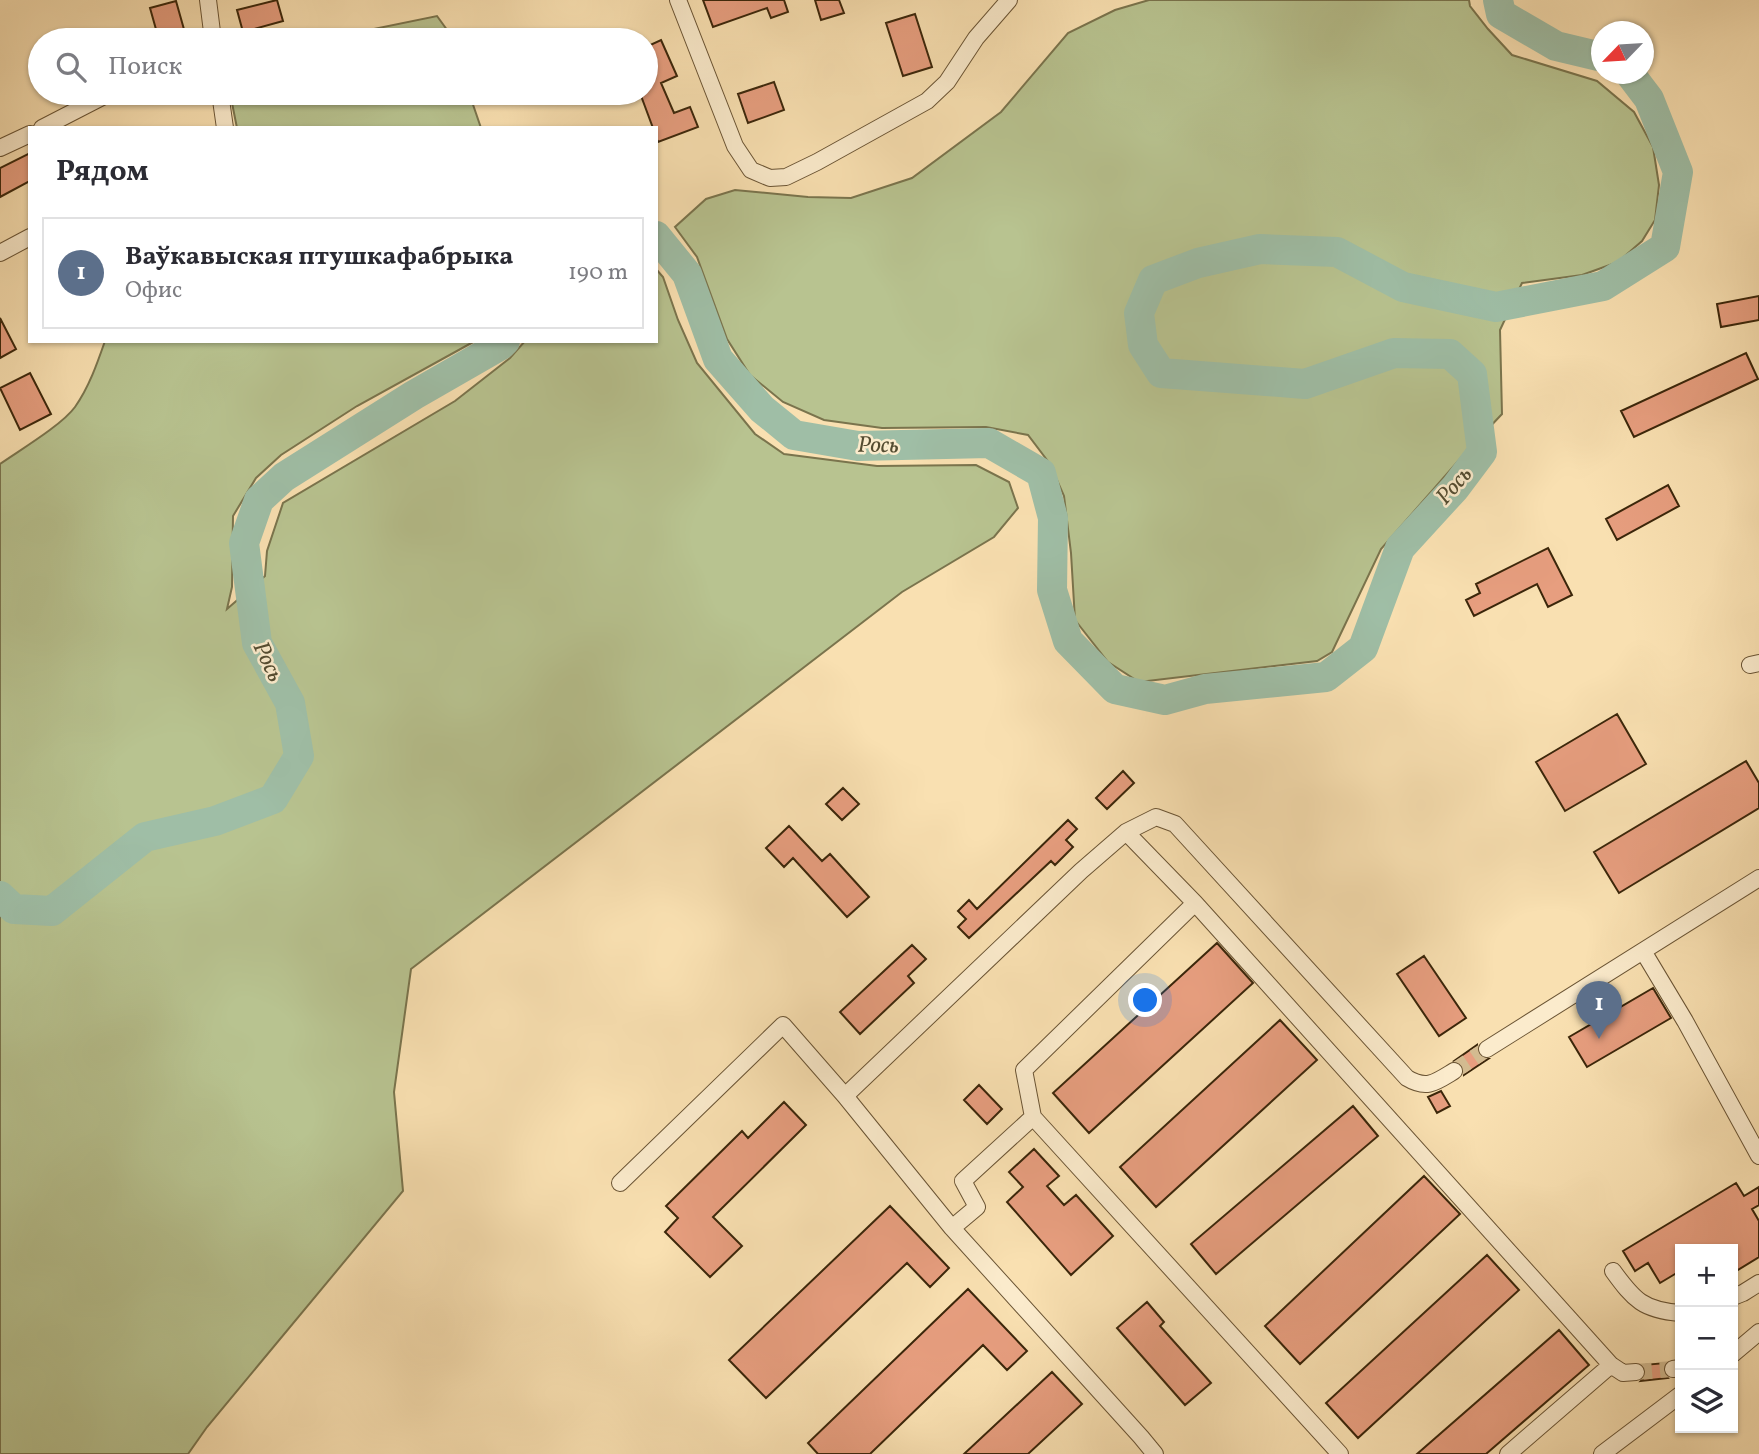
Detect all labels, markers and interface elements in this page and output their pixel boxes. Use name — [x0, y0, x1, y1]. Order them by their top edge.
north arrow — [1591, 21, 1654, 84]
search box — [28, 28, 658, 105]
icon: search — [52, 48, 90, 86]
text: Поиск — [108, 49, 182, 85]
text: Рядом — [56, 151, 149, 193]
text: Ваўкавыская птушкафабрыка — [125, 239, 514, 275]
text: 1 — [76, 257, 86, 289]
text: 190 m — [568, 257, 628, 289]
text: Офис — [125, 275, 182, 307]
water label: Рось — [857, 430, 899, 462]
water label: Рось — [1429, 460, 1480, 512]
water label: Рось — [244, 636, 291, 688]
pin: 1 — [1576, 981, 1622, 1039]
your location — [1128, 983, 1162, 1017]
map controls — [1675, 1244, 1738, 1433]
button: + — [1675, 1244, 1738, 1307]
button: − — [1675, 1307, 1738, 1370]
button: layers — [1675, 1370, 1738, 1433]

